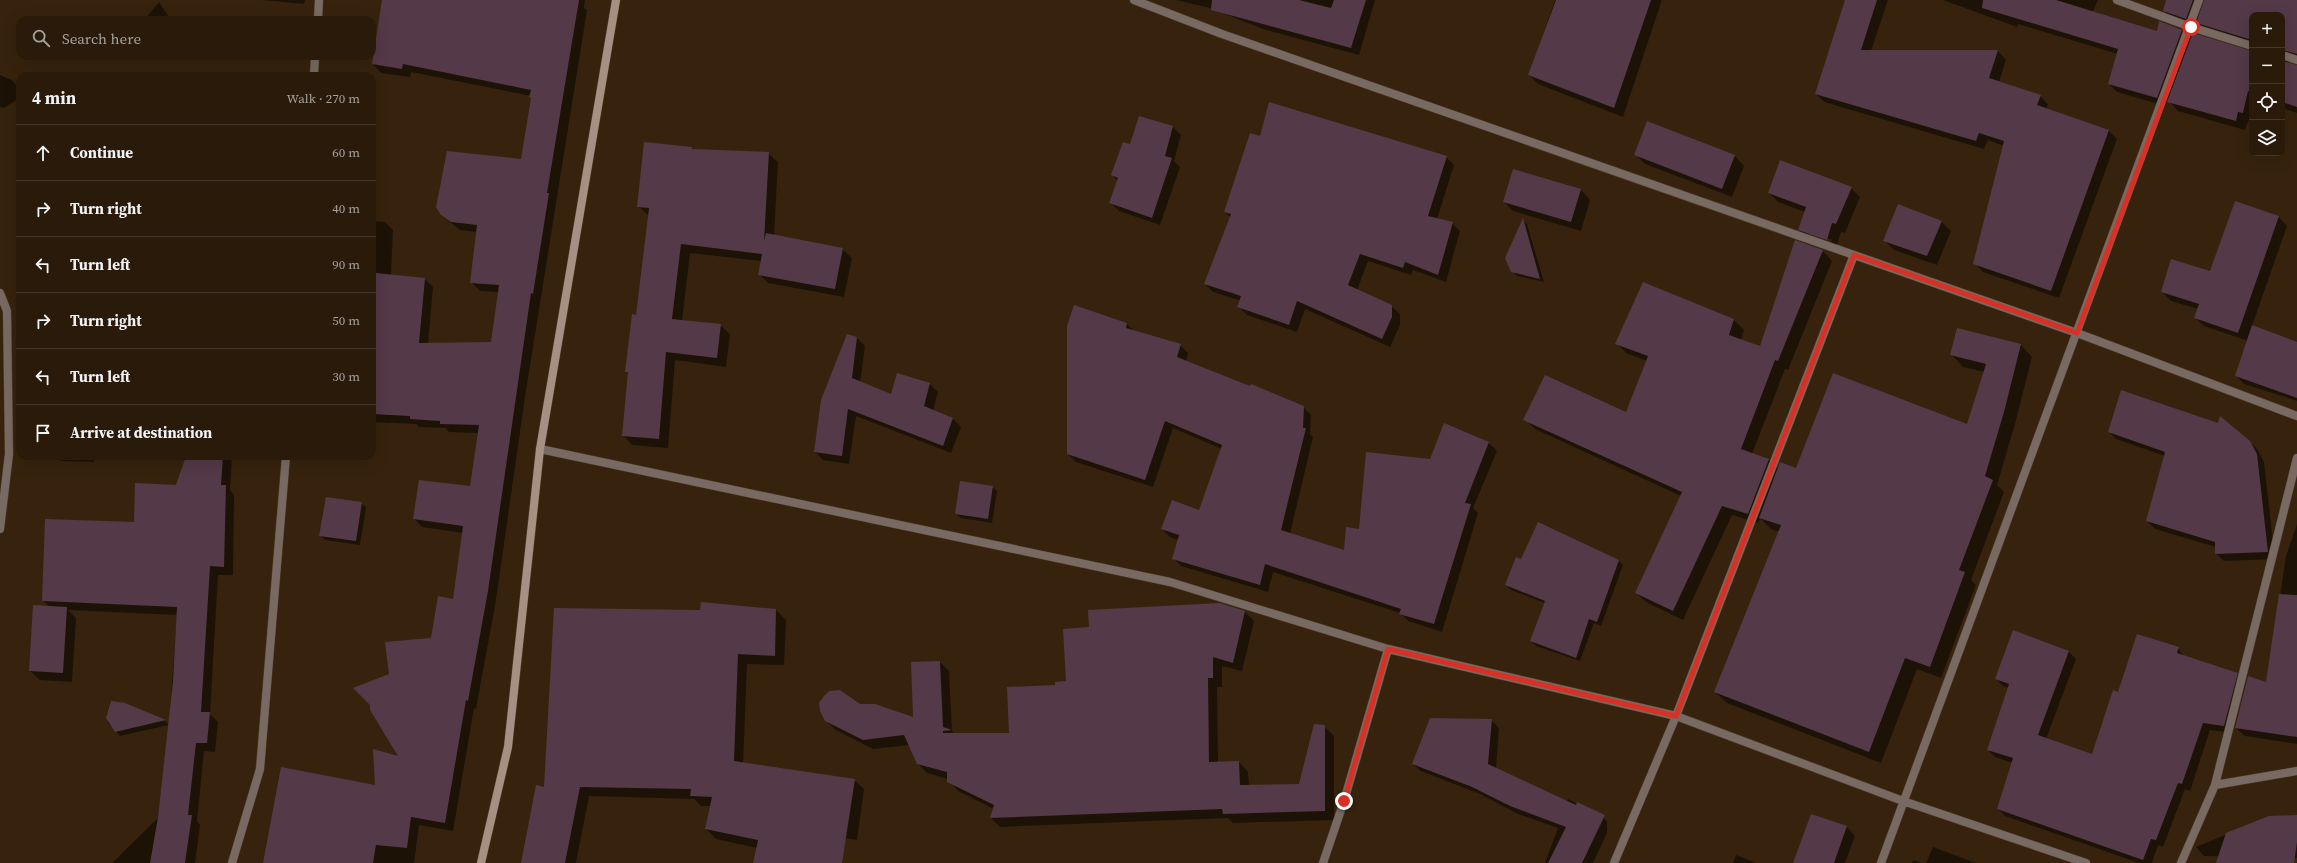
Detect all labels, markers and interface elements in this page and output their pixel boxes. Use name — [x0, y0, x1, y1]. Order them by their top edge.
map controls — [2249, 12, 2285, 156]
button: + — [2249, 12, 2285, 48]
search box — [16, 16, 376, 60]
route start — [2182, 18, 2200, 36]
icon: search — [30, 27, 52, 49]
text: Search here — [62, 28, 141, 49]
button: − — [2249, 48, 2285, 84]
button: locate — [2249, 84, 2285, 120]
text: 4 min — [32, 86, 76, 110]
text: Walk · 270 m — [287, 90, 360, 107]
button: layers — [2249, 120, 2285, 156]
icon: ahead — [32, 142, 54, 164]
text: Continue — [70, 142, 133, 163]
text: 60 m — [332, 144, 360, 161]
icon: right — [32, 198, 54, 220]
text: Turn right — [70, 198, 142, 219]
text: 40 m — [332, 200, 360, 217]
icon: left — [32, 254, 54, 276]
text: Turn left — [70, 254, 130, 275]
text: 90 m — [332, 256, 360, 273]
icon: right — [32, 310, 54, 332]
text: Turn right — [70, 310, 142, 331]
text: 50 m — [332, 312, 360, 329]
icon: left — [32, 366, 54, 388]
text: Turn left — [70, 366, 130, 387]
text: 30 m — [332, 368, 360, 385]
icon: arrive — [32, 422, 54, 444]
text: Arrive at destination — [70, 422, 212, 443]
route end — [1335, 792, 1353, 810]

